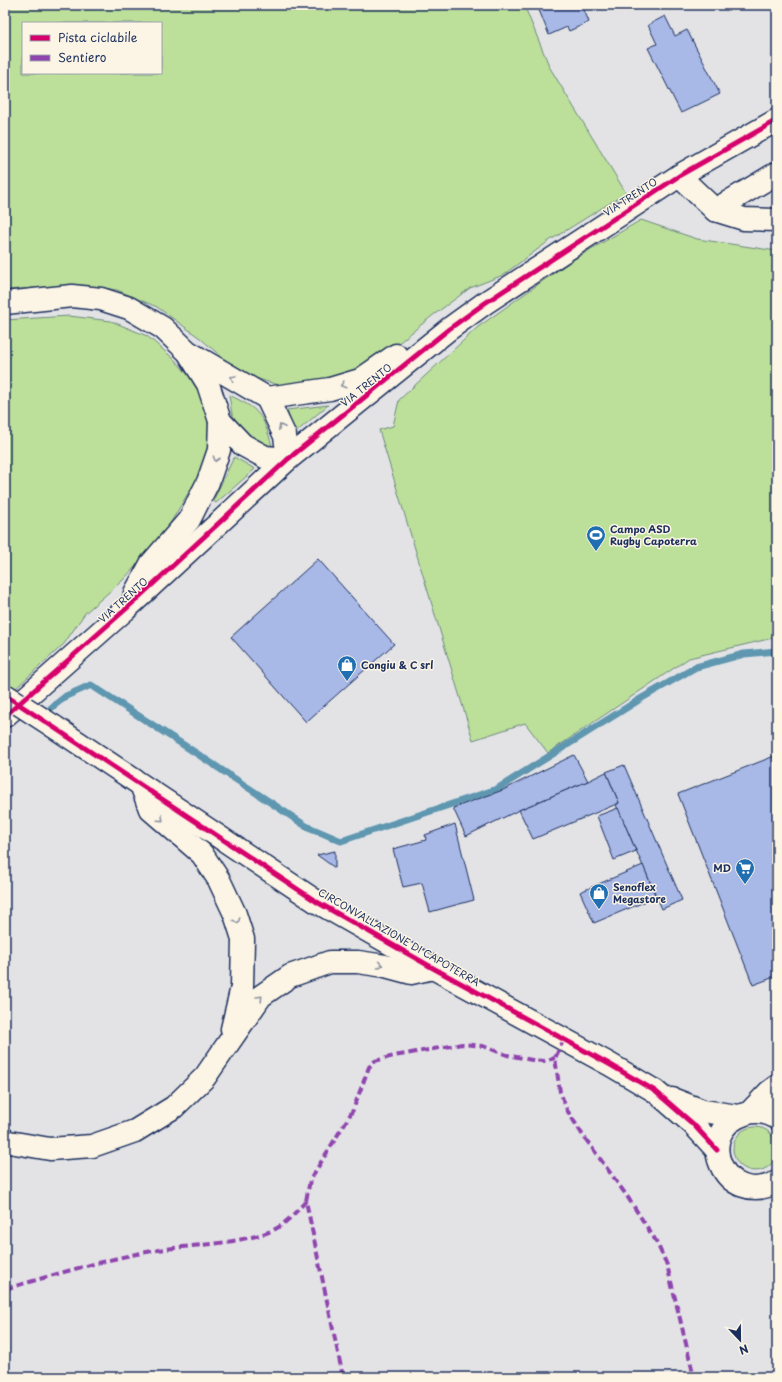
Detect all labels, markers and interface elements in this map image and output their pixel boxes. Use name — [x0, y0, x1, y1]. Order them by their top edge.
legend — [22, 22, 162, 74]
text: Pista ciclabile — [58, 28, 138, 46]
text: Sentiero — [58, 48, 107, 66]
street label: VIA TRENTO — [600, 174, 660, 220]
street label: VIA TRENTO — [337, 359, 394, 410]
one-way arrow — [230, 376, 238, 383]
one-way arrow — [340, 380, 347, 389]
one-way arrow — [278, 424, 286, 432]
one-way arrow — [212, 456, 221, 463]
place label: Campo ASD Rugby Capoterra — [610, 521, 697, 548]
sports icon: Campo ASD Rugby Capoterra — [585, 524, 607, 552]
street label: VIA TRENTO — [95, 573, 151, 626]
shop icon: Congiu & C srl — [336, 654, 358, 682]
place label: Congiu & C srl — [361, 657, 433, 672]
one-way arrow — [157, 814, 164, 821]
supermarket icon: MD — [734, 857, 756, 885]
place label: MD — [713, 860, 732, 875]
place label: Senoflex Megastore — [613, 879, 666, 906]
shop icon: Senoflex Megastore — [588, 882, 610, 910]
street label: CIRCONVALLAZIONE DI CAPOTERRA — [316, 884, 483, 989]
one-way arrow — [232, 918, 241, 925]
one-way arrow — [377, 960, 383, 969]
one-way arrow — [256, 995, 263, 1003]
north arrow — [720, 1320, 760, 1360]
text: N — [736, 1340, 751, 1359]

